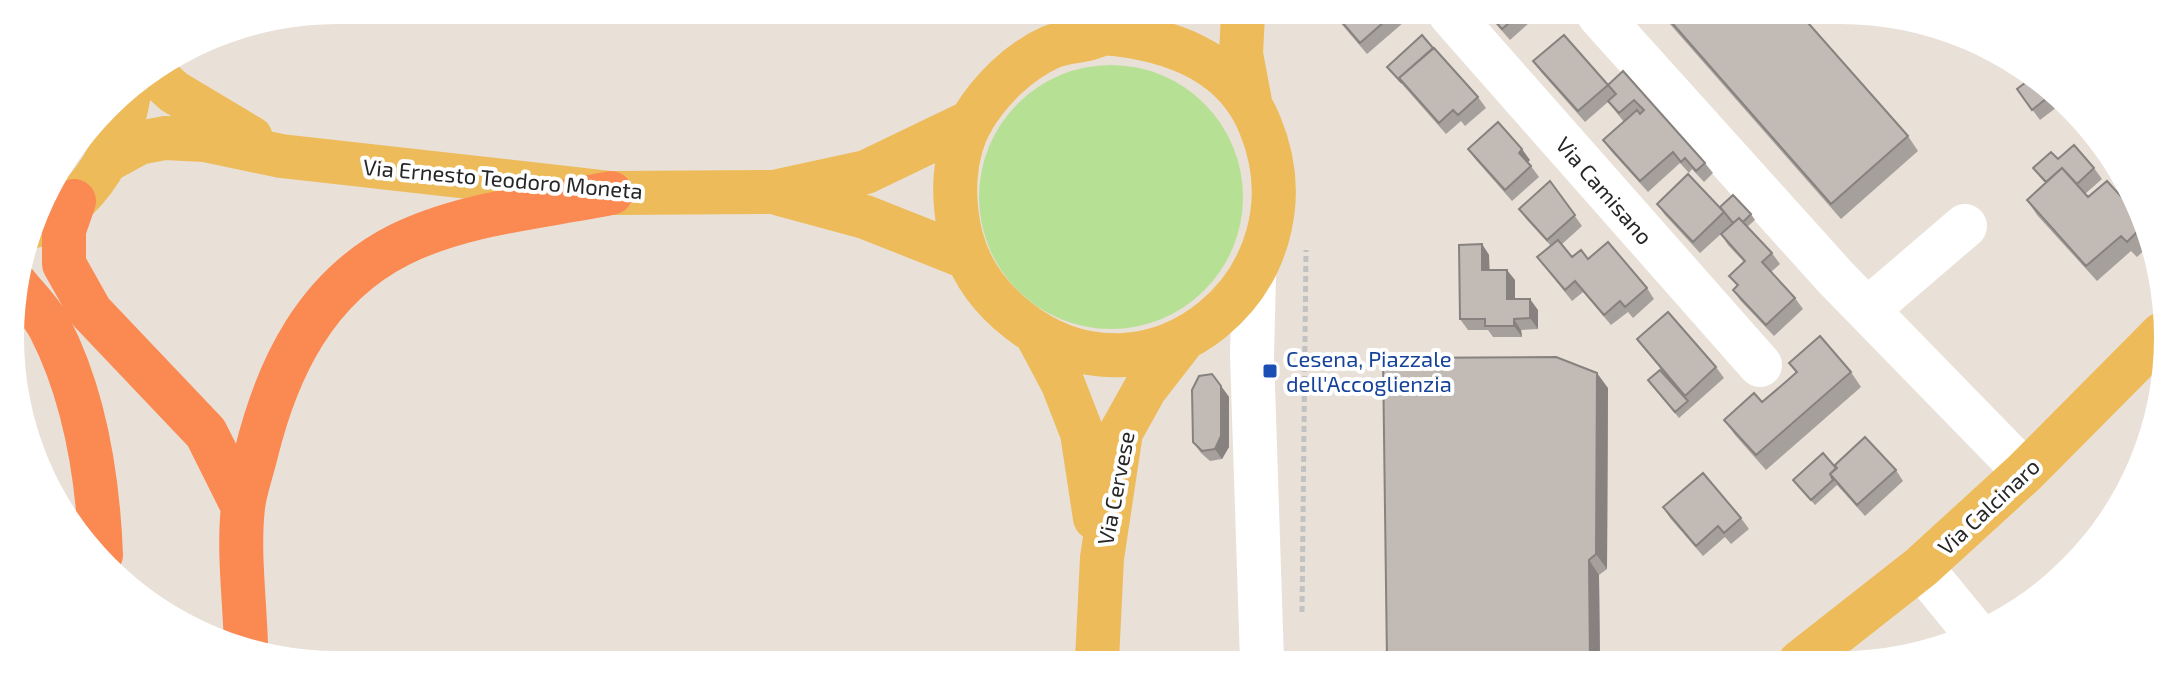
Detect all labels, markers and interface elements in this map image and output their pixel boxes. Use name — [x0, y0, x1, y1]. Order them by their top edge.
street label: Via Camisano — [1551, 131, 1659, 249]
street label: Via Ernesto Teodoro Moneta — [362, 153, 644, 203]
place label: Cesena, Piazzale dell'Accoglienzia — [1286, 345, 1452, 396]
marker: Cesena, Piazzale dell'Accoglienzia — [1261, 362, 1279, 380]
street label: Via Cervese — [1091, 429, 1139, 547]
street label: Via Calcinaro — [1932, 452, 2044, 560]

